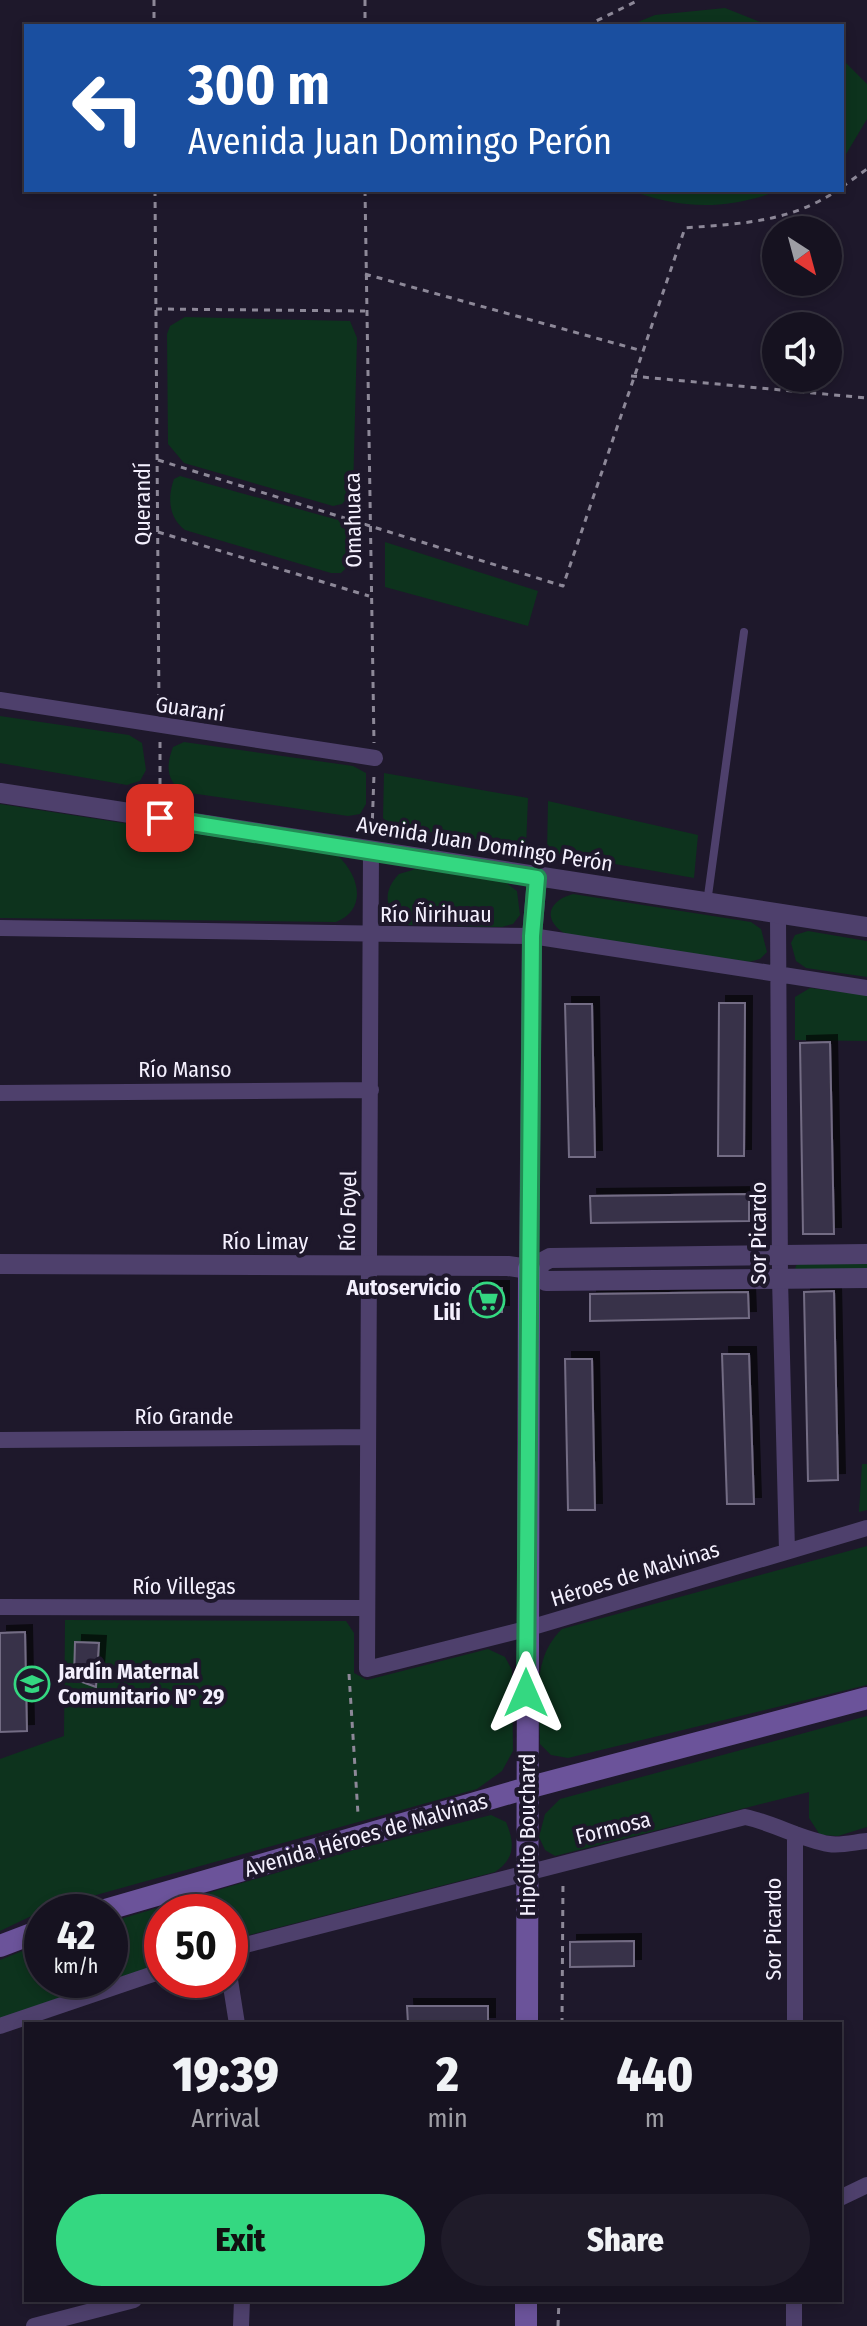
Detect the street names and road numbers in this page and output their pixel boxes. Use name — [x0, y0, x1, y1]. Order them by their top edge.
street label: Querandí — [129, 462, 156, 546]
street label: Omahuaca — [339, 472, 367, 568]
street label: Guaraní — [154, 691, 227, 727]
street label: Avenida Juan Domingo Perón — [355, 810, 615, 878]
street label: Río Ñirihuau — [380, 901, 492, 928]
street label: Río Manso — [138, 1056, 232, 1083]
street label: Río Foyel — [334, 1170, 362, 1252]
street label: Sor Picardo — [745, 1182, 772, 1284]
street label: Río Limay — [222, 1228, 309, 1255]
street label: Río Grande — [135, 1403, 233, 1430]
street label: Héroes de Malvinas — [547, 1536, 723, 1612]
street label: Río Villegas — [132, 1573, 236, 1600]
street label: Hipólito Bouchard — [514, 1754, 541, 1916]
street label: Avenida Héroes de Malvinas — [241, 1787, 491, 1883]
street label: Formosa — [573, 1806, 653, 1850]
street label: Sor Picardo — [760, 1878, 787, 1980]

